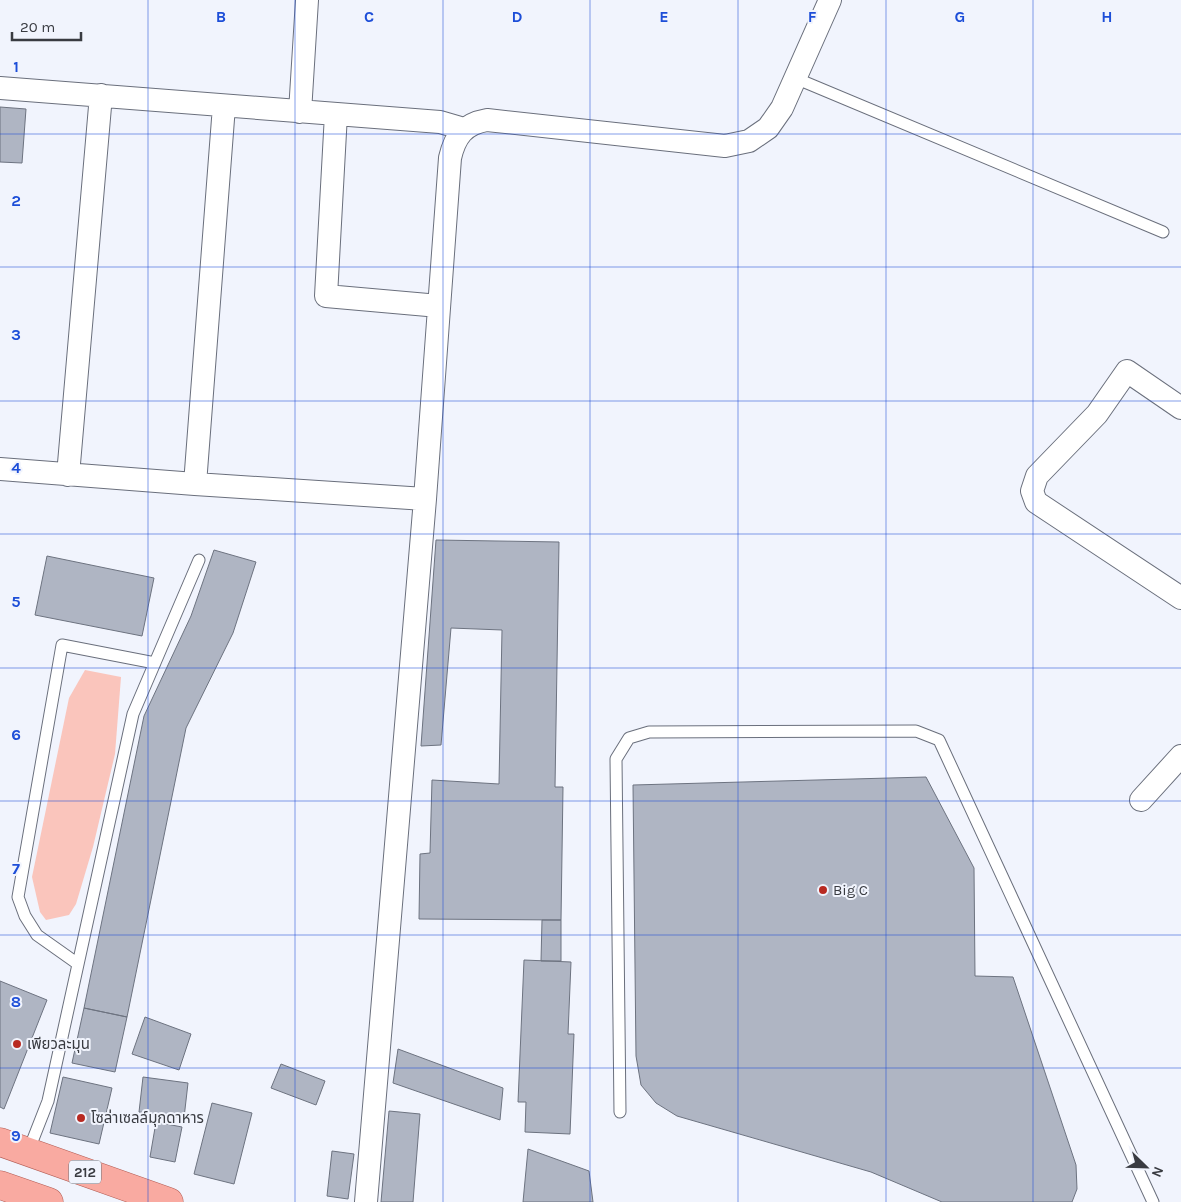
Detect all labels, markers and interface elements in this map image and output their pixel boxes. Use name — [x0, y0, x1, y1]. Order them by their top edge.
text: B — [216, 7, 226, 26]
text: C — [364, 7, 374, 26]
text: D — [512, 7, 523, 26]
text: E — [659, 7, 669, 26]
text: F — [808, 7, 817, 26]
text: G — [955, 7, 965, 26]
text: H — [1101, 7, 1113, 26]
scale bar — [12, 10, 81, 42]
text: 20 m — [20, 18, 55, 36]
text: 1 — [13, 57, 19, 76]
text: 2 — [11, 191, 21, 210]
text: 3 — [11, 325, 21, 344]
text: 4 — [11, 458, 21, 477]
text: 5 — [11, 592, 21, 611]
text: 6 — [11, 725, 21, 744]
text: 7 — [12, 859, 20, 878]
place label: Big C — [833, 881, 868, 899]
marker: Big C — [817, 884, 829, 896]
text: 8 — [11, 992, 21, 1011]
place label: เพียวละมุน — [27, 1035, 90, 1053]
marker: เพียวละมุน — [11, 1038, 23, 1050]
place label: โซล่าเซลล์มุกดาหาร — [91, 1109, 204, 1127]
marker: โซล่าเซลล์มุกดาหาร — [75, 1112, 87, 1124]
text: 9 — [11, 1126, 21, 1145]
north arrow — [1121, 1142, 1171, 1192]
road number: 212 — [69, 1160, 101, 1184]
text: N — [1148, 1164, 1167, 1180]

